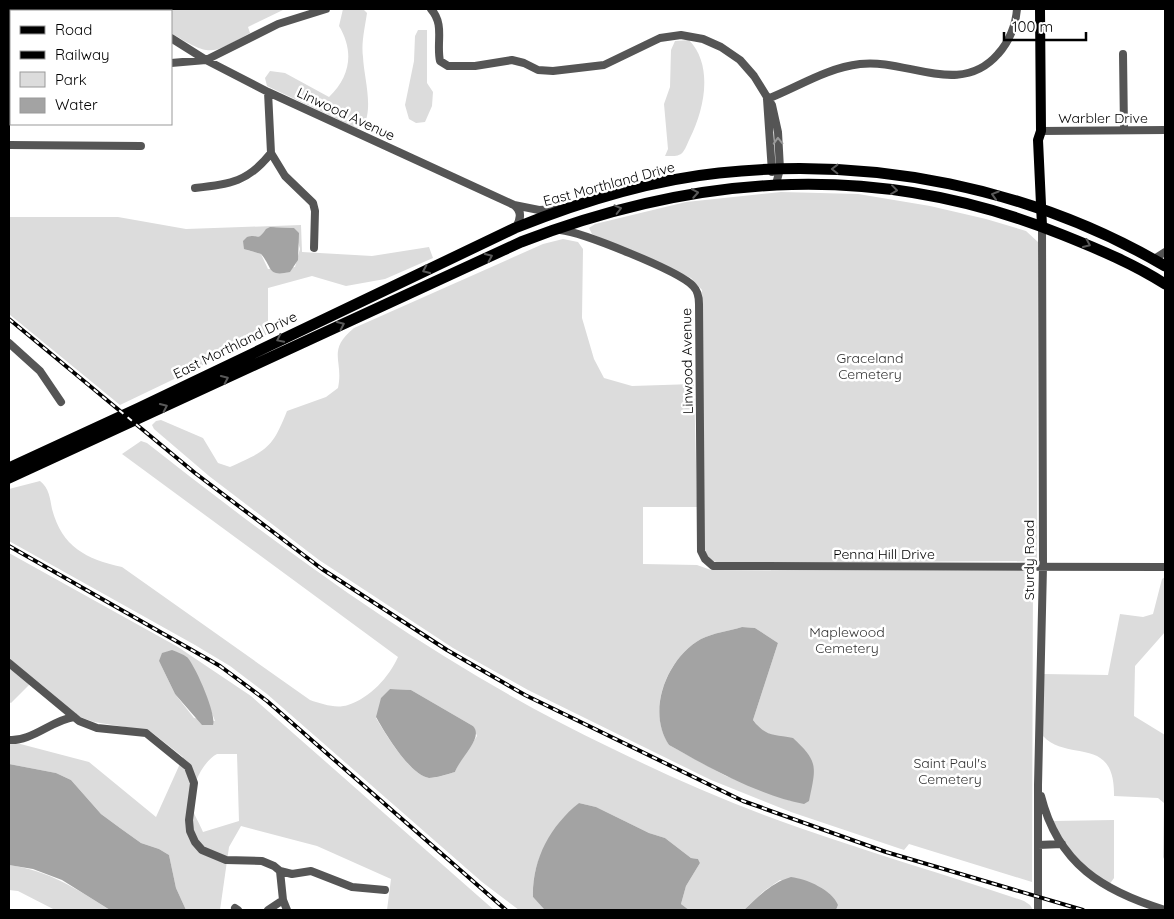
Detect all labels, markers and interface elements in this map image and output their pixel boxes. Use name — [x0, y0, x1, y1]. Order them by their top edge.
legend — [10, 10, 172, 125]
scale bar — [1004, 10, 1086, 42]
text: 100 m — [1012, 17, 1053, 36]
text: Road — [55, 20, 92, 39]
text: Railway — [55, 45, 110, 64]
text: Park — [55, 70, 87, 89]
street label: Linwood Avenue — [294, 83, 398, 145]
text: Water — [55, 95, 98, 114]
street label: Warbler Drive — [1058, 109, 1148, 127]
one-way arrow — [773, 136, 784, 144]
street label: East Morthland Drive — [541, 158, 677, 210]
one-way arrow — [831, 164, 839, 175]
one-way arrow — [890, 184, 898, 195]
one-way arrow — [691, 188, 699, 199]
one-way arrow — [992, 191, 1000, 201]
one-way arrow — [613, 204, 622, 215]
one-way arrow — [1082, 238, 1091, 249]
one-way arrow — [484, 252, 493, 263]
one-way arrow — [423, 263, 432, 273]
street label: East Morthland Drive — [170, 307, 300, 383]
street label: Linwood Avenue — [677, 308, 697, 414]
one-way arrow — [336, 320, 345, 331]
one-way arrow — [276, 333, 285, 344]
park label: Graceland Cemetery — [837, 349, 903, 383]
one-way arrow — [220, 374, 229, 385]
one-way arrow — [159, 402, 168, 413]
street label: Sturdy Road — [1020, 520, 1038, 600]
street label: Penna Hill Drive — [833, 545, 935, 563]
park label: Maplewood Cemetery — [809, 623, 885, 657]
park label: Saint Paul's Cemetery — [913, 754, 987, 788]

